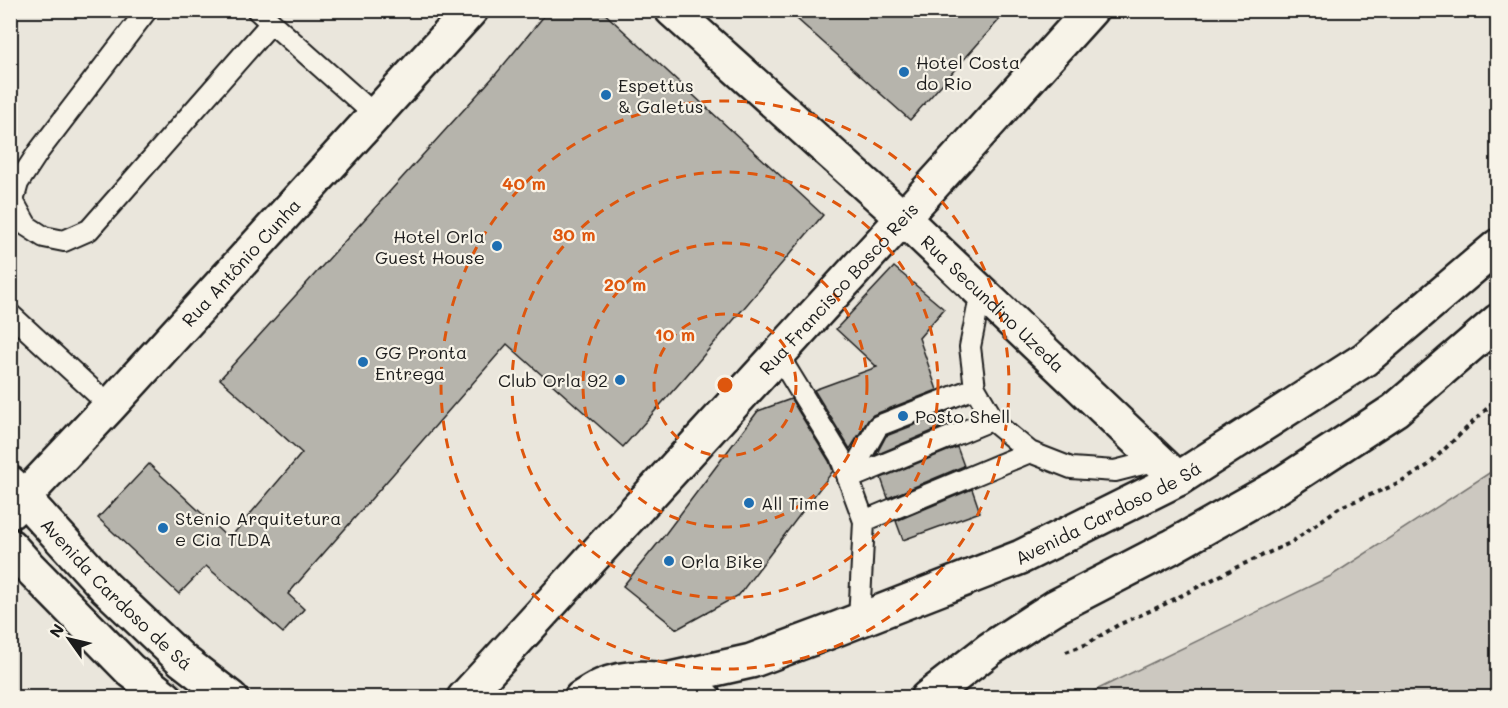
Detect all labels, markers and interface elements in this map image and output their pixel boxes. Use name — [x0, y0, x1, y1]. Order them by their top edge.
place label: Hotel Costa do Rio — [916, 50, 1020, 95]
marker: Hotel Costa do Rio — [897, 65, 911, 79]
place label: Espettus & Galetus — [618, 73, 703, 118]
marker: Espettus & Galetus — [599, 88, 613, 102]
text: 40 m — [502, 171, 546, 195]
street label: Rua Antônio Cunha — [176, 193, 305, 332]
street label: Rua Francisco Bosco Reis — [754, 197, 923, 380]
text: 30 m — [552, 222, 596, 246]
place label: Hotel Orla Guest House — [375, 224, 485, 269]
street label: Rua Secundino Uzeda — [916, 230, 1070, 377]
marker: Hotel Orla Guest House — [490, 239, 504, 253]
text: 20 m — [604, 272, 646, 296]
text: 10 m — [655, 322, 695, 346]
place label: GG Pronta Entrega — [375, 340, 467, 385]
marker: GG Pronta Entrega — [356, 355, 370, 369]
place label: Club Orla 92 — [498, 368, 608, 392]
marker: Club Orla 92 — [613, 373, 627, 387]
centre of rings — [715, 375, 735, 395]
place label: Posto Shell — [915, 404, 1010, 428]
marker: Posto Shell — [896, 409, 910, 423]
street label: Avenida Cardoso de Sá — [1011, 455, 1205, 570]
place label: All Time — [761, 491, 829, 515]
marker: All Time — [742, 496, 756, 510]
place label: Stenio Arquitetura e Cia TLDA — [175, 506, 342, 551]
street label: Avenida Cardoso de Sá — [36, 513, 197, 675]
marker: Stenio Arquitetura e Cia TLDA — [156, 521, 170, 535]
place label: Orla Bike — [681, 549, 763, 573]
marker: Orla Bike — [662, 554, 676, 568]
north arrow — [39, 609, 99, 669]
text: N — [44, 619, 68, 641]

